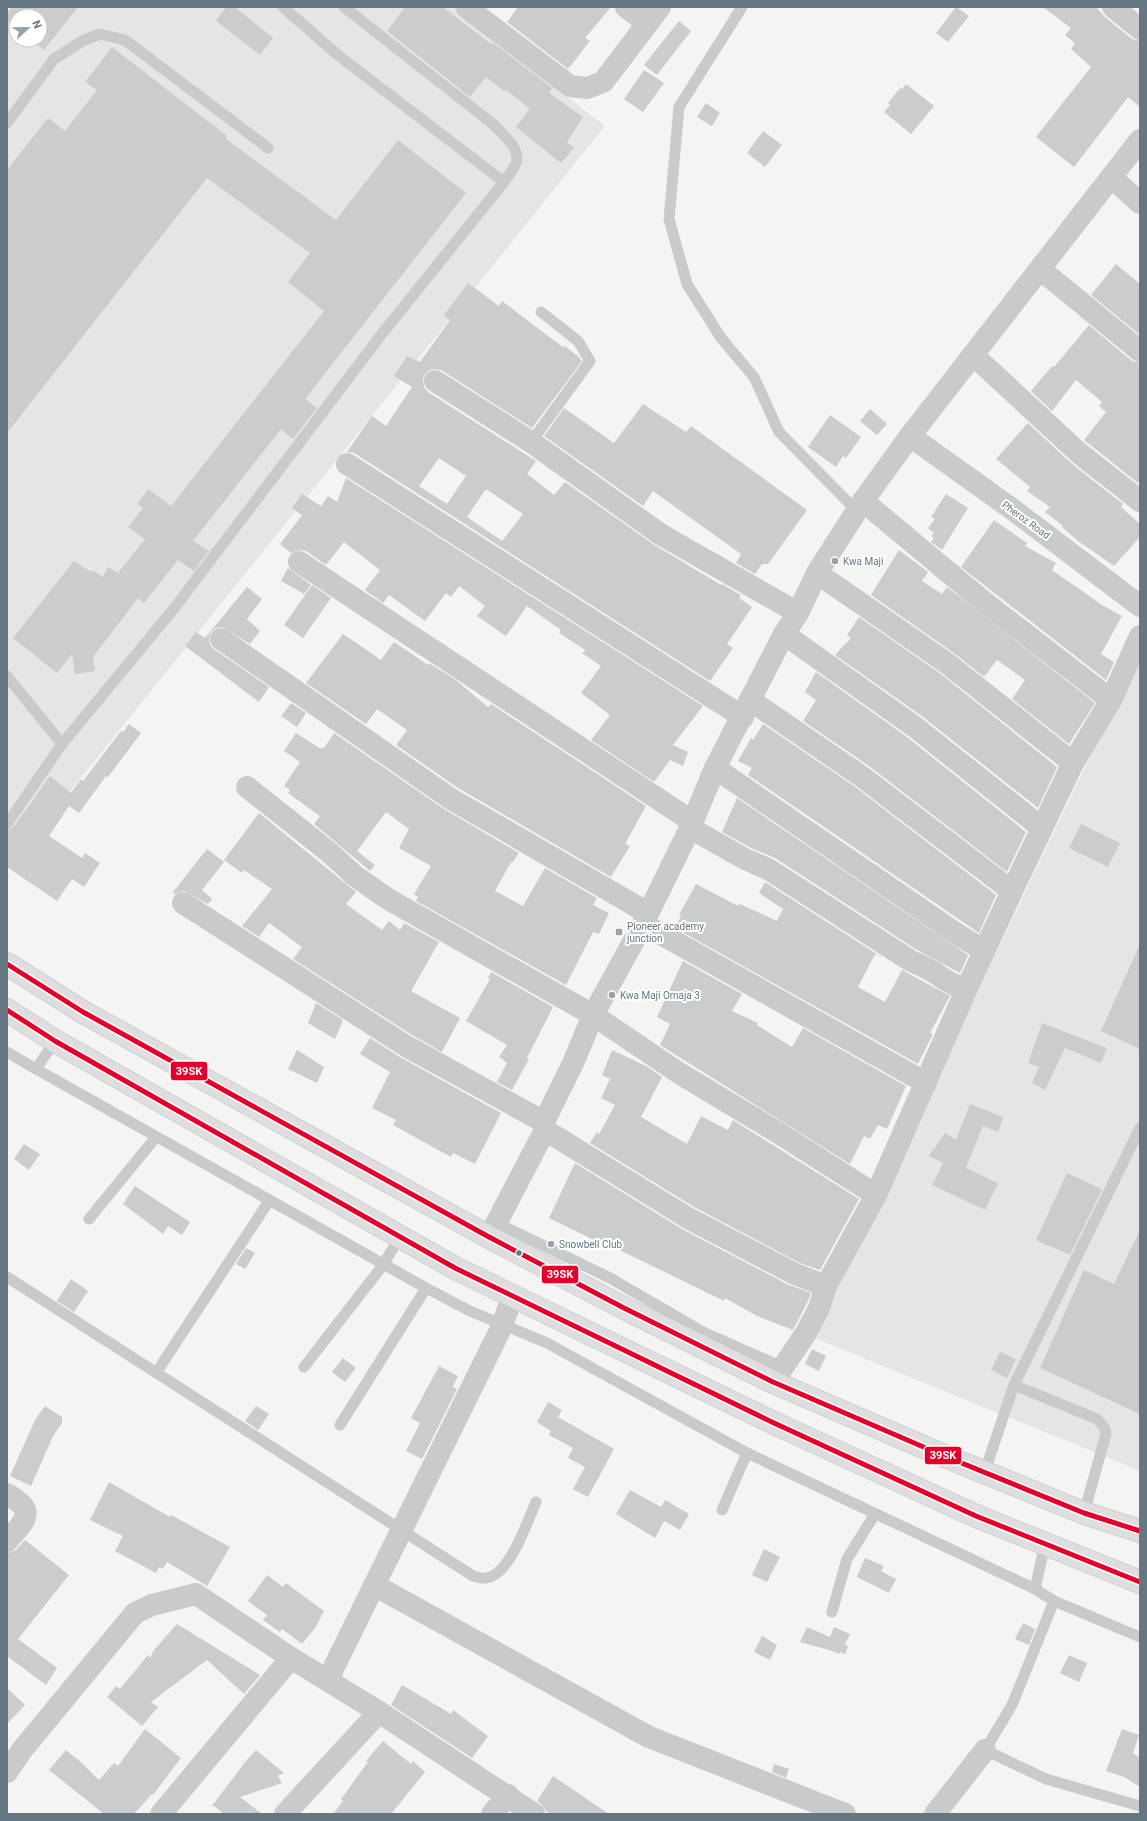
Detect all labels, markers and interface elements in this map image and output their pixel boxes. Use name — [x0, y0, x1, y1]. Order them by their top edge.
north arrow — [8, 8, 48, 48]
text: N — [29, 18, 44, 31]
street label: Pheroz Road — [1000, 499, 1052, 541]
marker: Kwa Maji — [830, 556, 840, 566]
place label: Kwa Maji — [843, 556, 883, 567]
place label: Pioneer academy junction — [626, 921, 704, 944]
marker: Pioneer academy junction — [614, 927, 624, 937]
marker: Kwa Maji Omaja 3 — [607, 990, 617, 1000]
place label: Kwa Maji Omaja 3 — [620, 990, 700, 1001]
line badge: 39SK — [170, 1061, 208, 1081]
text: 39SK — [176, 1065, 203, 1078]
marker: Snowbell Club — [546, 1239, 556, 1249]
place label: Snowbell Club — [559, 1239, 622, 1250]
unlabelled marker — [514, 1248, 524, 1258]
line badge: 39SK — [541, 1265, 579, 1284]
text: 39SK — [547, 1268, 574, 1281]
line badge: 39SK — [924, 1446, 962, 1465]
text: 39SK — [930, 1449, 957, 1462]

